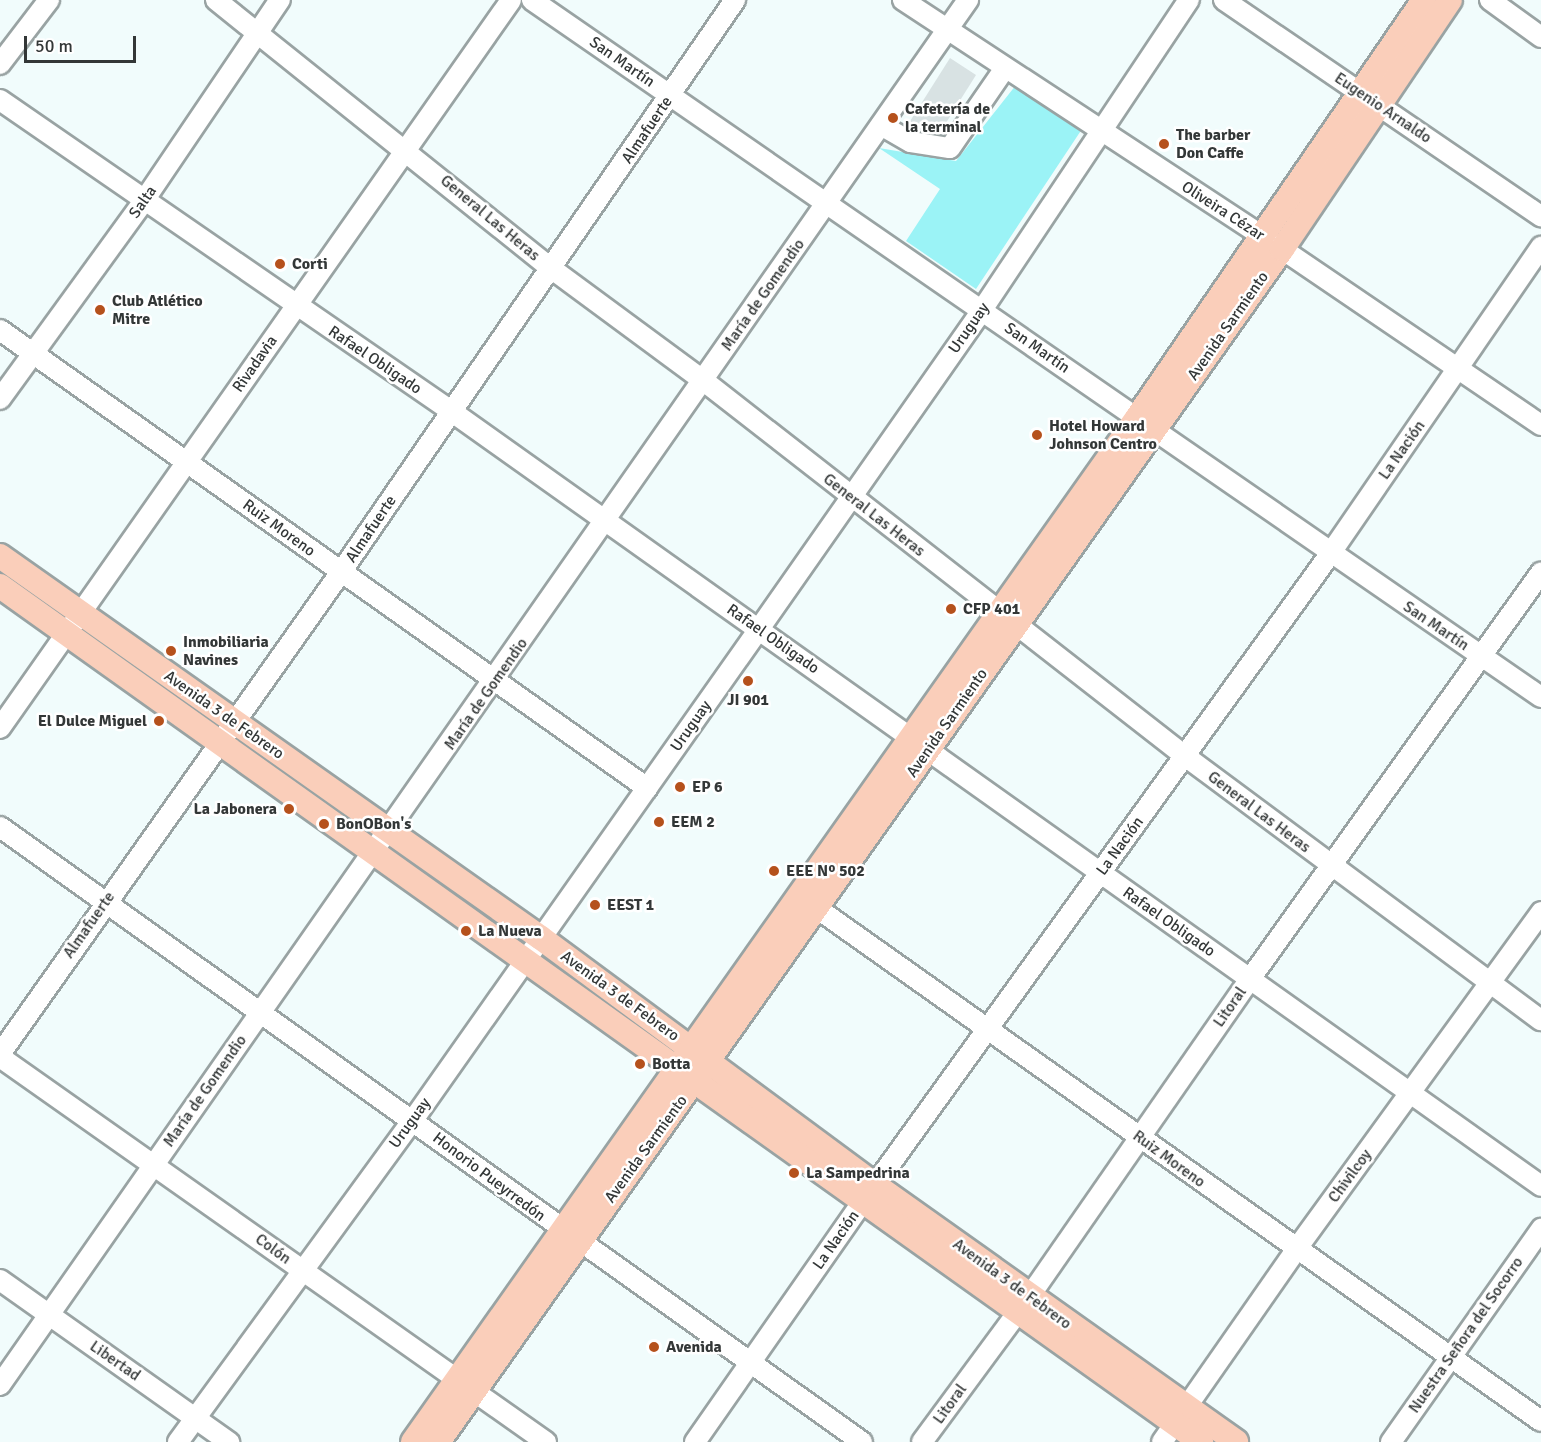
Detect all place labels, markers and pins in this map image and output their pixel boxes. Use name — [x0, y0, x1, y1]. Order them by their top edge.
place label: Cafetería de la terminal — [905, 99, 990, 137]
marker: Cafetería de la terminal — [886, 111, 900, 125]
place label: The barber Don Caffe — [1176, 125, 1250, 163]
marker: The barber Don Caffe — [1157, 137, 1171, 151]
place label: Corti — [292, 254, 328, 274]
marker: Corti — [273, 257, 287, 271]
place label: Club Atlético Mitre — [112, 291, 203, 329]
marker: Club Atlético Mitre — [93, 303, 107, 317]
place label: Hotel Howard Johnson Centro — [1049, 416, 1157, 454]
marker: Hotel Howard Johnson Centro — [1030, 428, 1044, 442]
place label: CFP 401 — [963, 599, 1020, 619]
marker: CFP 401 — [944, 602, 958, 616]
place label: Inmobiliaria Navines — [183, 632, 269, 670]
marker: Inmobiliaria Navines — [164, 644, 178, 658]
marker: JI 901 — [741, 674, 755, 688]
place label: JI 901 — [727, 690, 769, 710]
place label: El Dulce Miguel — [38, 711, 147, 731]
marker: El Dulce Miguel — [152, 714, 166, 728]
place label: EP 6 — [692, 777, 723, 797]
marker: EP 6 — [673, 780, 687, 794]
place label: La Jabonera — [193, 799, 277, 819]
marker: La Jabonera — [282, 802, 296, 816]
place label: EEM 2 — [671, 812, 715, 832]
place label: BonOBon's — [336, 814, 411, 834]
marker: EEM 2 — [652, 815, 666, 829]
marker: BonOBon's — [317, 817, 331, 831]
place label: EEE Nº 502 — [786, 861, 865, 881]
marker: EEE Nº 502 — [767, 864, 781, 878]
place label: EEST 1 — [607, 895, 654, 915]
marker: EEST 1 — [588, 898, 602, 912]
place label: La Nueva — [478, 921, 542, 941]
marker: La Nueva — [459, 924, 473, 938]
place label: Botta — [652, 1054, 690, 1074]
marker: Botta — [633, 1057, 647, 1071]
place label: La Sampedrina — [806, 1163, 910, 1183]
marker: La Sampedrina — [787, 1166, 801, 1180]
place label: Avenida — [666, 1337, 722, 1357]
marker: Avenida — [647, 1340, 661, 1354]

